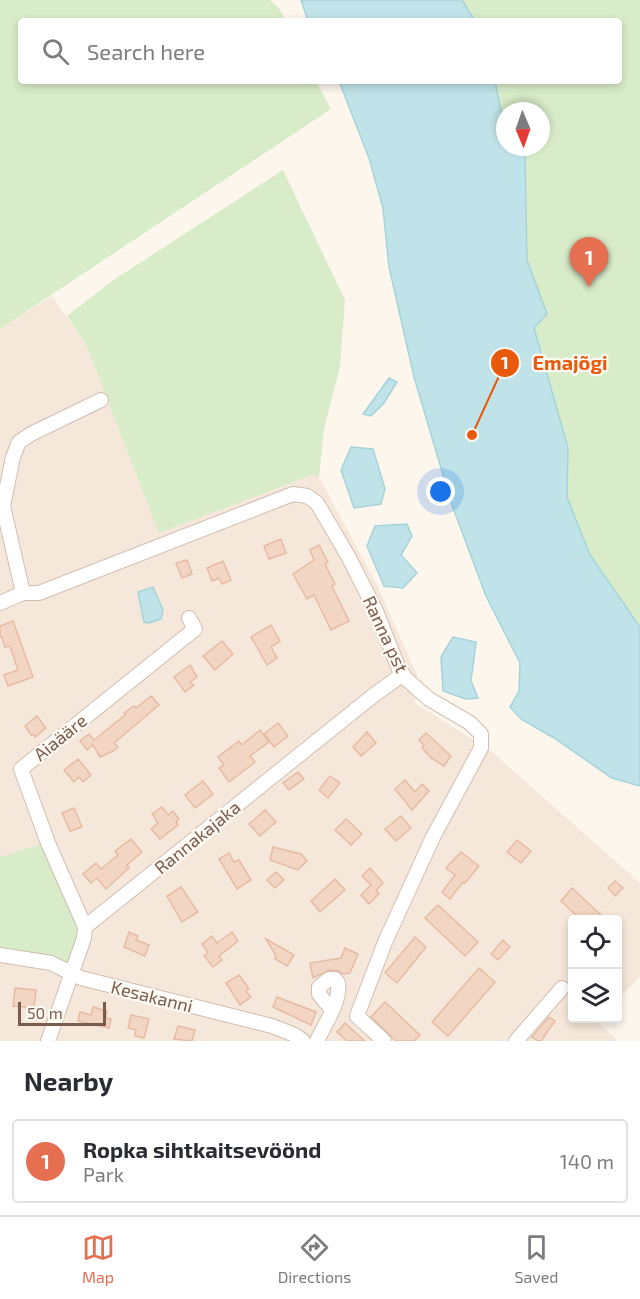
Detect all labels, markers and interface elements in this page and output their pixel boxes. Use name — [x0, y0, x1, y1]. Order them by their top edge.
search box — [18, 18, 622, 84]
icon: search — [39, 35, 72, 68]
text: Search here — [87, 38, 205, 64]
north arrow — [496, 102, 550, 156]
pin: 1 — [570, 238, 608, 287]
callout: Emajõgi — [490, 344, 620, 382]
text: Emajõgi — [532, 350, 608, 374]
text: 1 — [501, 351, 509, 373]
your location — [426, 477, 455, 506]
street label: Ranna pst — [359, 592, 413, 676]
street label: Aiaääre — [29, 709, 91, 765]
street label: Rannakajaka — [150, 796, 244, 878]
map controls — [568, 915, 622, 1023]
button: locate — [568, 915, 622, 969]
button: layers — [568, 969, 622, 1023]
street label: Kesakanni — [109, 975, 195, 1017]
scale bar — [18, 999, 106, 1026]
text: 50 m — [27, 1003, 63, 1022]
text: Nearby — [24, 1065, 113, 1096]
text: Ropka sihtkaitsevöönd — [83, 1136, 321, 1162]
text: 1 — [41, 1149, 50, 1173]
text: 140 m — [560, 1149, 614, 1173]
text: Park — [83, 1162, 124, 1186]
tab: Map — [82, 1231, 115, 1286]
tab: Directions — [278, 1231, 351, 1286]
tab: Saved — [515, 1231, 558, 1286]

